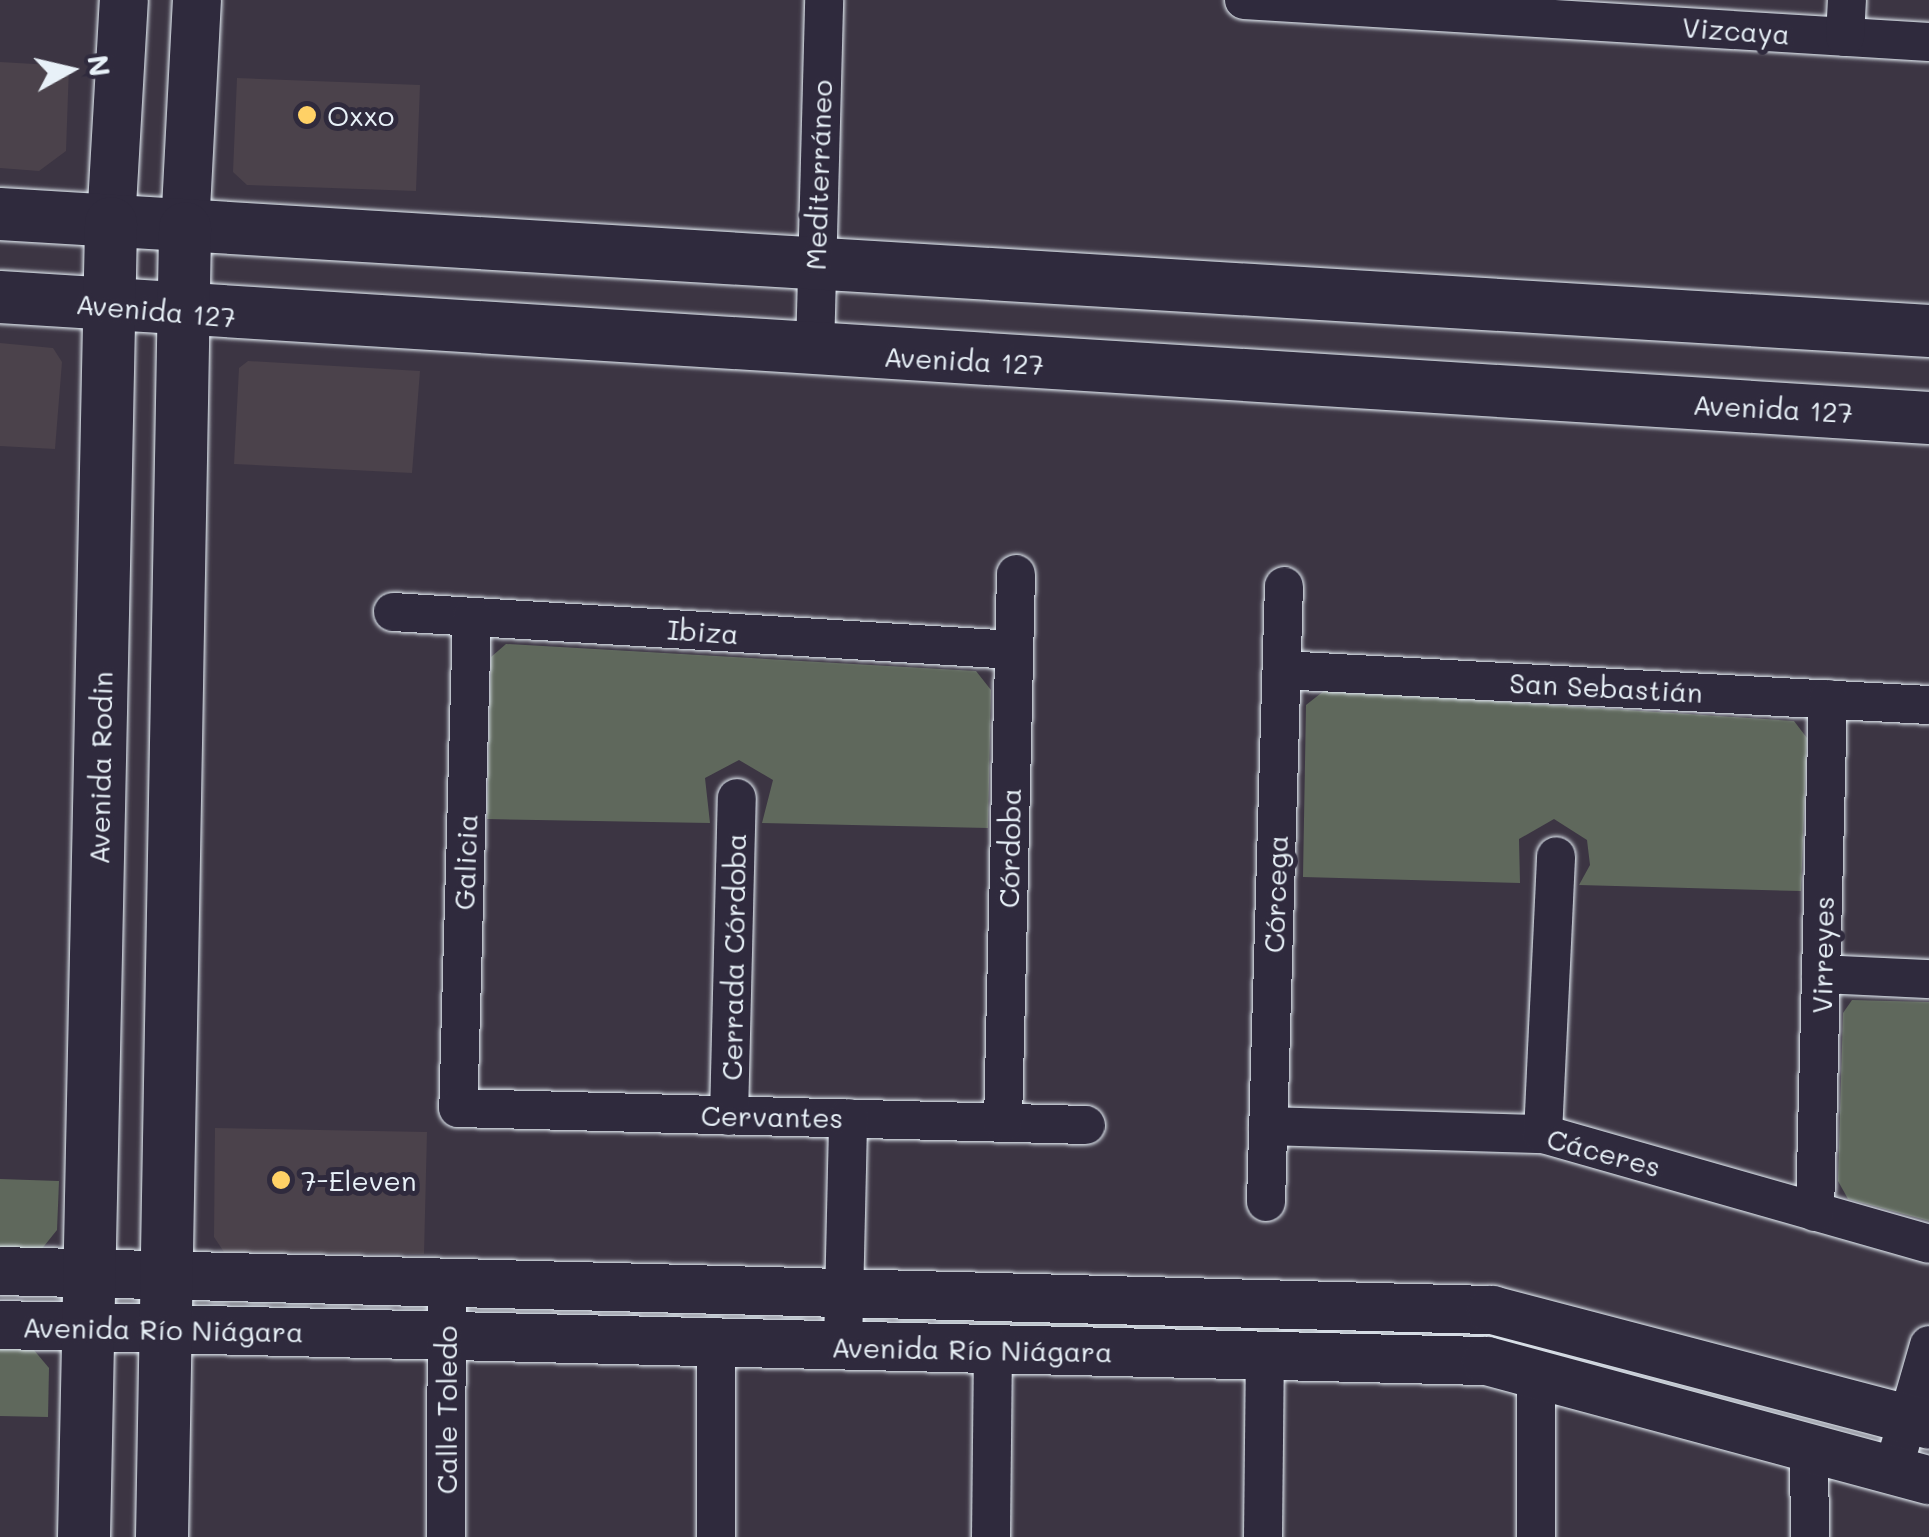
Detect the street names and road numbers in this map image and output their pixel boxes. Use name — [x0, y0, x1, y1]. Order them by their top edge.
street label: Vizcaya — [1681, 9, 1791, 51]
street label: Mediterráneo — [798, 79, 838, 271]
street label: Avenida 127 — [75, 286, 237, 334]
street label: Avenida 127 — [883, 339, 1045, 381]
street label: Avenida 127 — [1692, 387, 1854, 429]
street label: Ibiza — [666, 612, 740, 650]
street label: San Sebastián — [1508, 665, 1704, 709]
street label: Avenida Rodin — [82, 671, 118, 865]
street label: Córdoba — [991, 788, 1027, 908]
street label: Galicia — [447, 813, 483, 911]
street label: Cerrada Córdoba — [714, 833, 752, 1081]
street label: Córcega — [1256, 834, 1294, 954]
street label: Virreyes — [1804, 896, 1840, 1014]
street label: Cervantes — [701, 1098, 843, 1134]
street label: Cáceres — [1544, 1121, 1664, 1183]
street label: Avenida Río Niágara — [22, 1310, 304, 1348]
street label: Calle Toledo — [429, 1326, 463, 1494]
street label: Avenida Río Niágara — [831, 1330, 1113, 1368]

